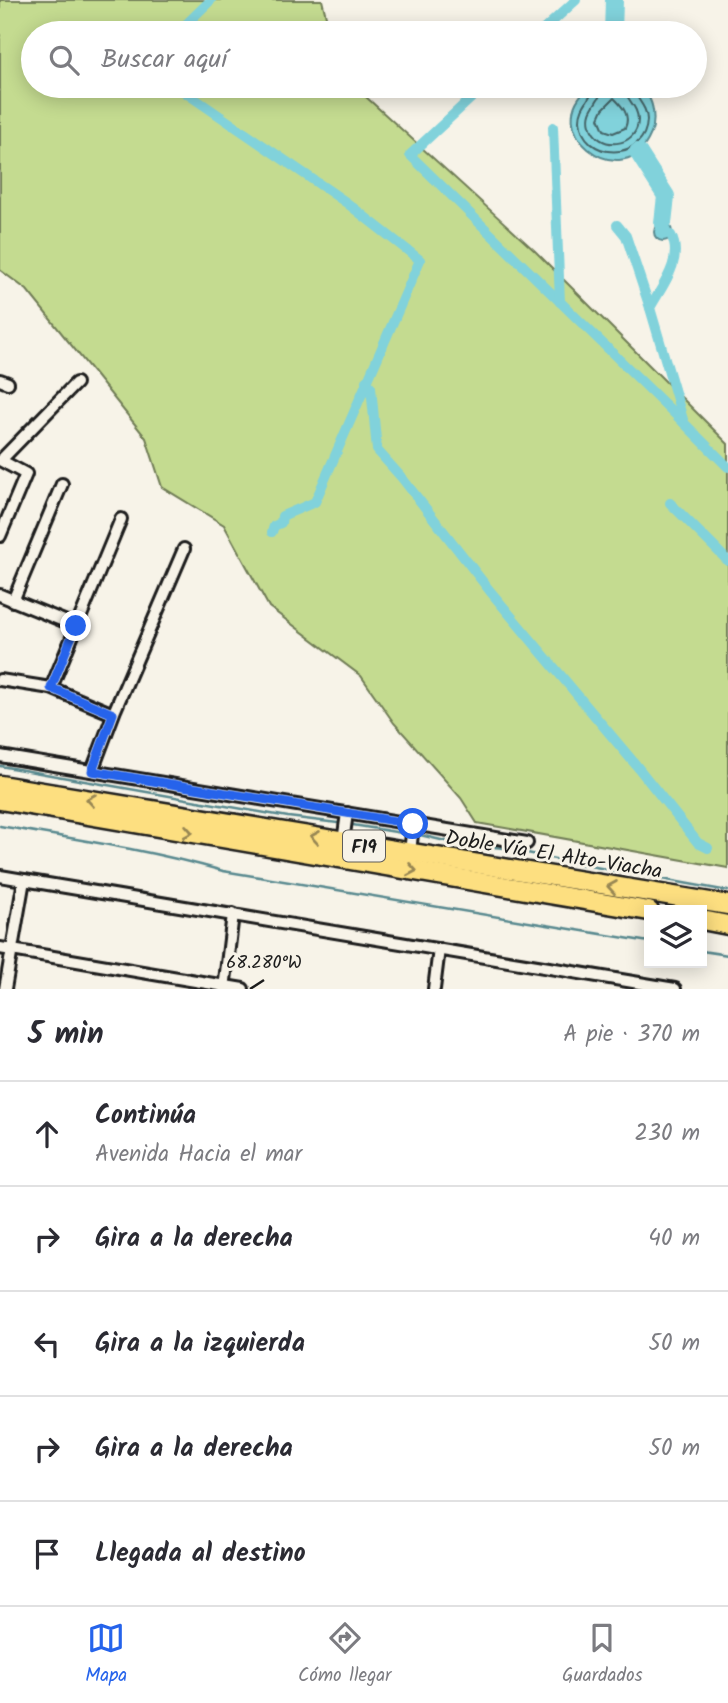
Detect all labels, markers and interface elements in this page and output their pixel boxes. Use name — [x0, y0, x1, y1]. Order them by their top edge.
search box — [21, 21, 707, 98]
text: Buscar aquí — [101, 39, 227, 81]
icon: search — [45, 41, 83, 79]
route end — [60, 610, 91, 641]
one-way arrow — [85, 793, 97, 808]
route start — [397, 808, 428, 839]
street label: Doble Vía El Alto-Viacha — [443, 822, 665, 889]
one-way arrow — [182, 824, 194, 839]
one-way arrow — [309, 830, 321, 845]
road number: F19 — [343, 831, 385, 862]
one-way arrow — [406, 862, 418, 877]
one-way arrow — [606, 879, 618, 894]
map controls — [644, 905, 707, 968]
button: layers — [644, 905, 707, 968]
text: 68.280°W — [226, 949, 302, 978]
text: 5 min — [28, 1011, 104, 1059]
text: A pie · 370 m — [563, 1017, 700, 1053]
text: Continúa — [95, 1095, 196, 1137]
icon: ahead — [28, 1115, 66, 1153]
text: 230 m — [634, 1116, 700, 1152]
text: Avenida Hacia el mar — [95, 1137, 302, 1173]
text: Gira a la derecha — [95, 1218, 293, 1260]
icon: right — [28, 1220, 66, 1258]
text: 40 m — [648, 1221, 700, 1257]
text: Gira a la izquierda — [95, 1323, 305, 1365]
icon: left — [28, 1325, 66, 1363]
text: 50 m — [649, 1326, 700, 1362]
text: Gira a la derecha — [95, 1428, 293, 1470]
icon: right — [28, 1430, 66, 1468]
text: 50 m — [649, 1431, 700, 1467]
text: Llegada al destino — [95, 1533, 306, 1575]
icon: arrive — [28, 1535, 66, 1573]
tab: Mapa — [85, 1619, 127, 1691]
tab: Cómo llegar — [298, 1619, 391, 1691]
tab: Guardados — [562, 1619, 643, 1691]

